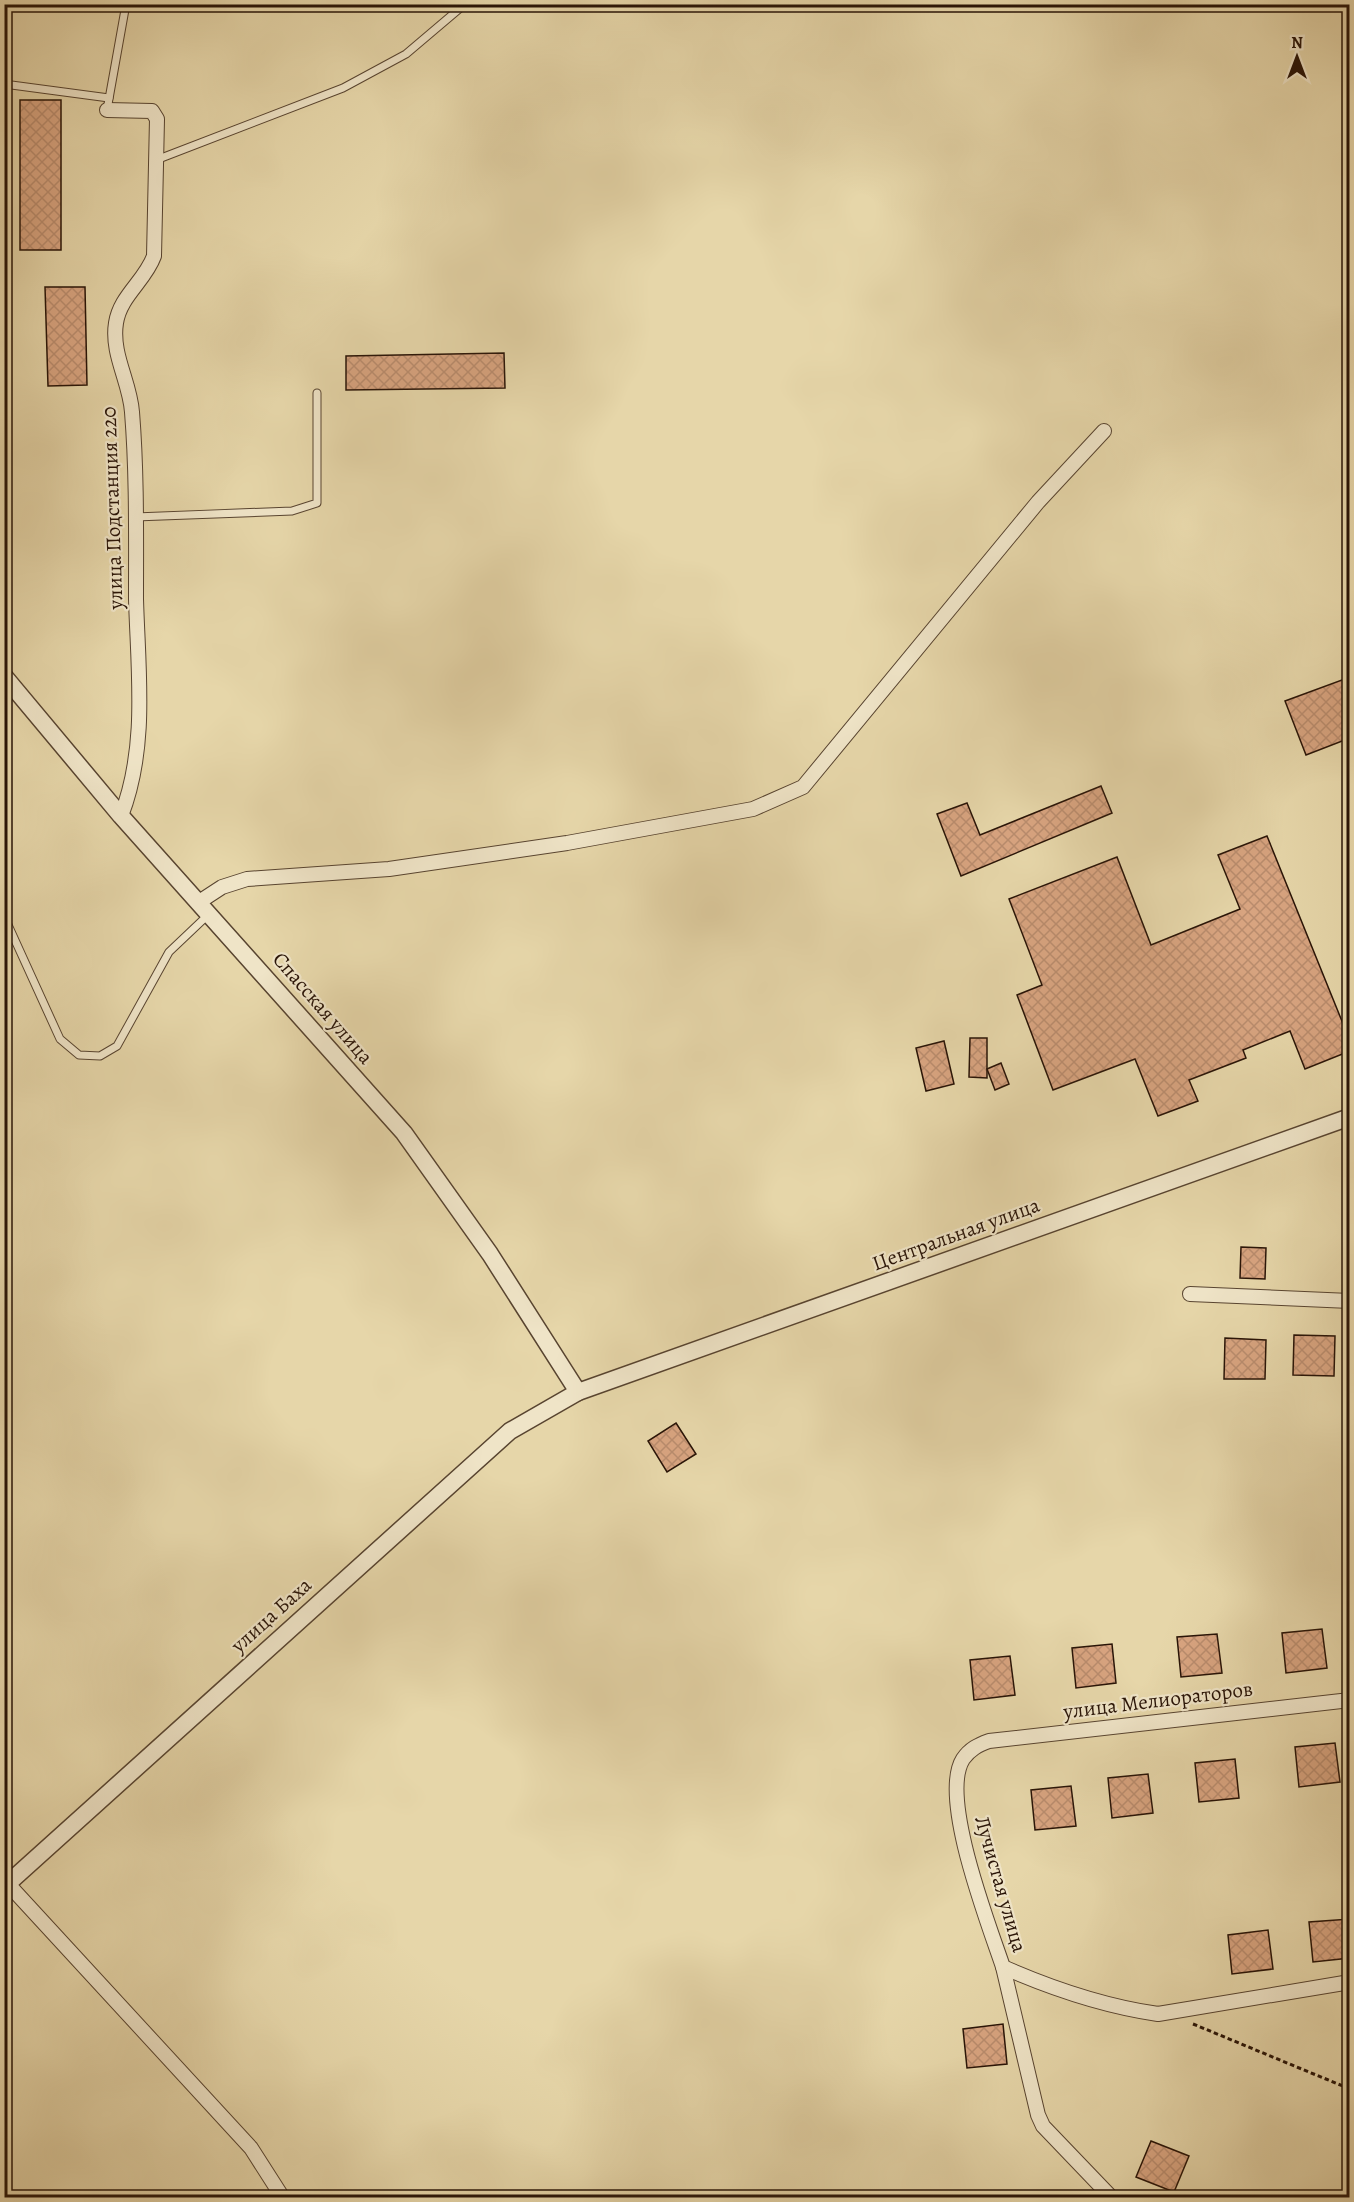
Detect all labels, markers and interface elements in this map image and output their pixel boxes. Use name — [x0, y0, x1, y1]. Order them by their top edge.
north arrow — [1267, 27, 1327, 87]
text: N — [1291, 32, 1303, 54]
street label: улица Подстанция 220 — [94, 406, 130, 611]
street label: Спасская улица — [266, 946, 380, 1070]
street label: Центральная улица — [868, 1191, 1044, 1277]
street label: улица Баха — [224, 1571, 318, 1659]
street label: улица Мелиораторов — [1061, 1674, 1254, 1726]
street label: Лучистая улица — [968, 1812, 1034, 1956]

